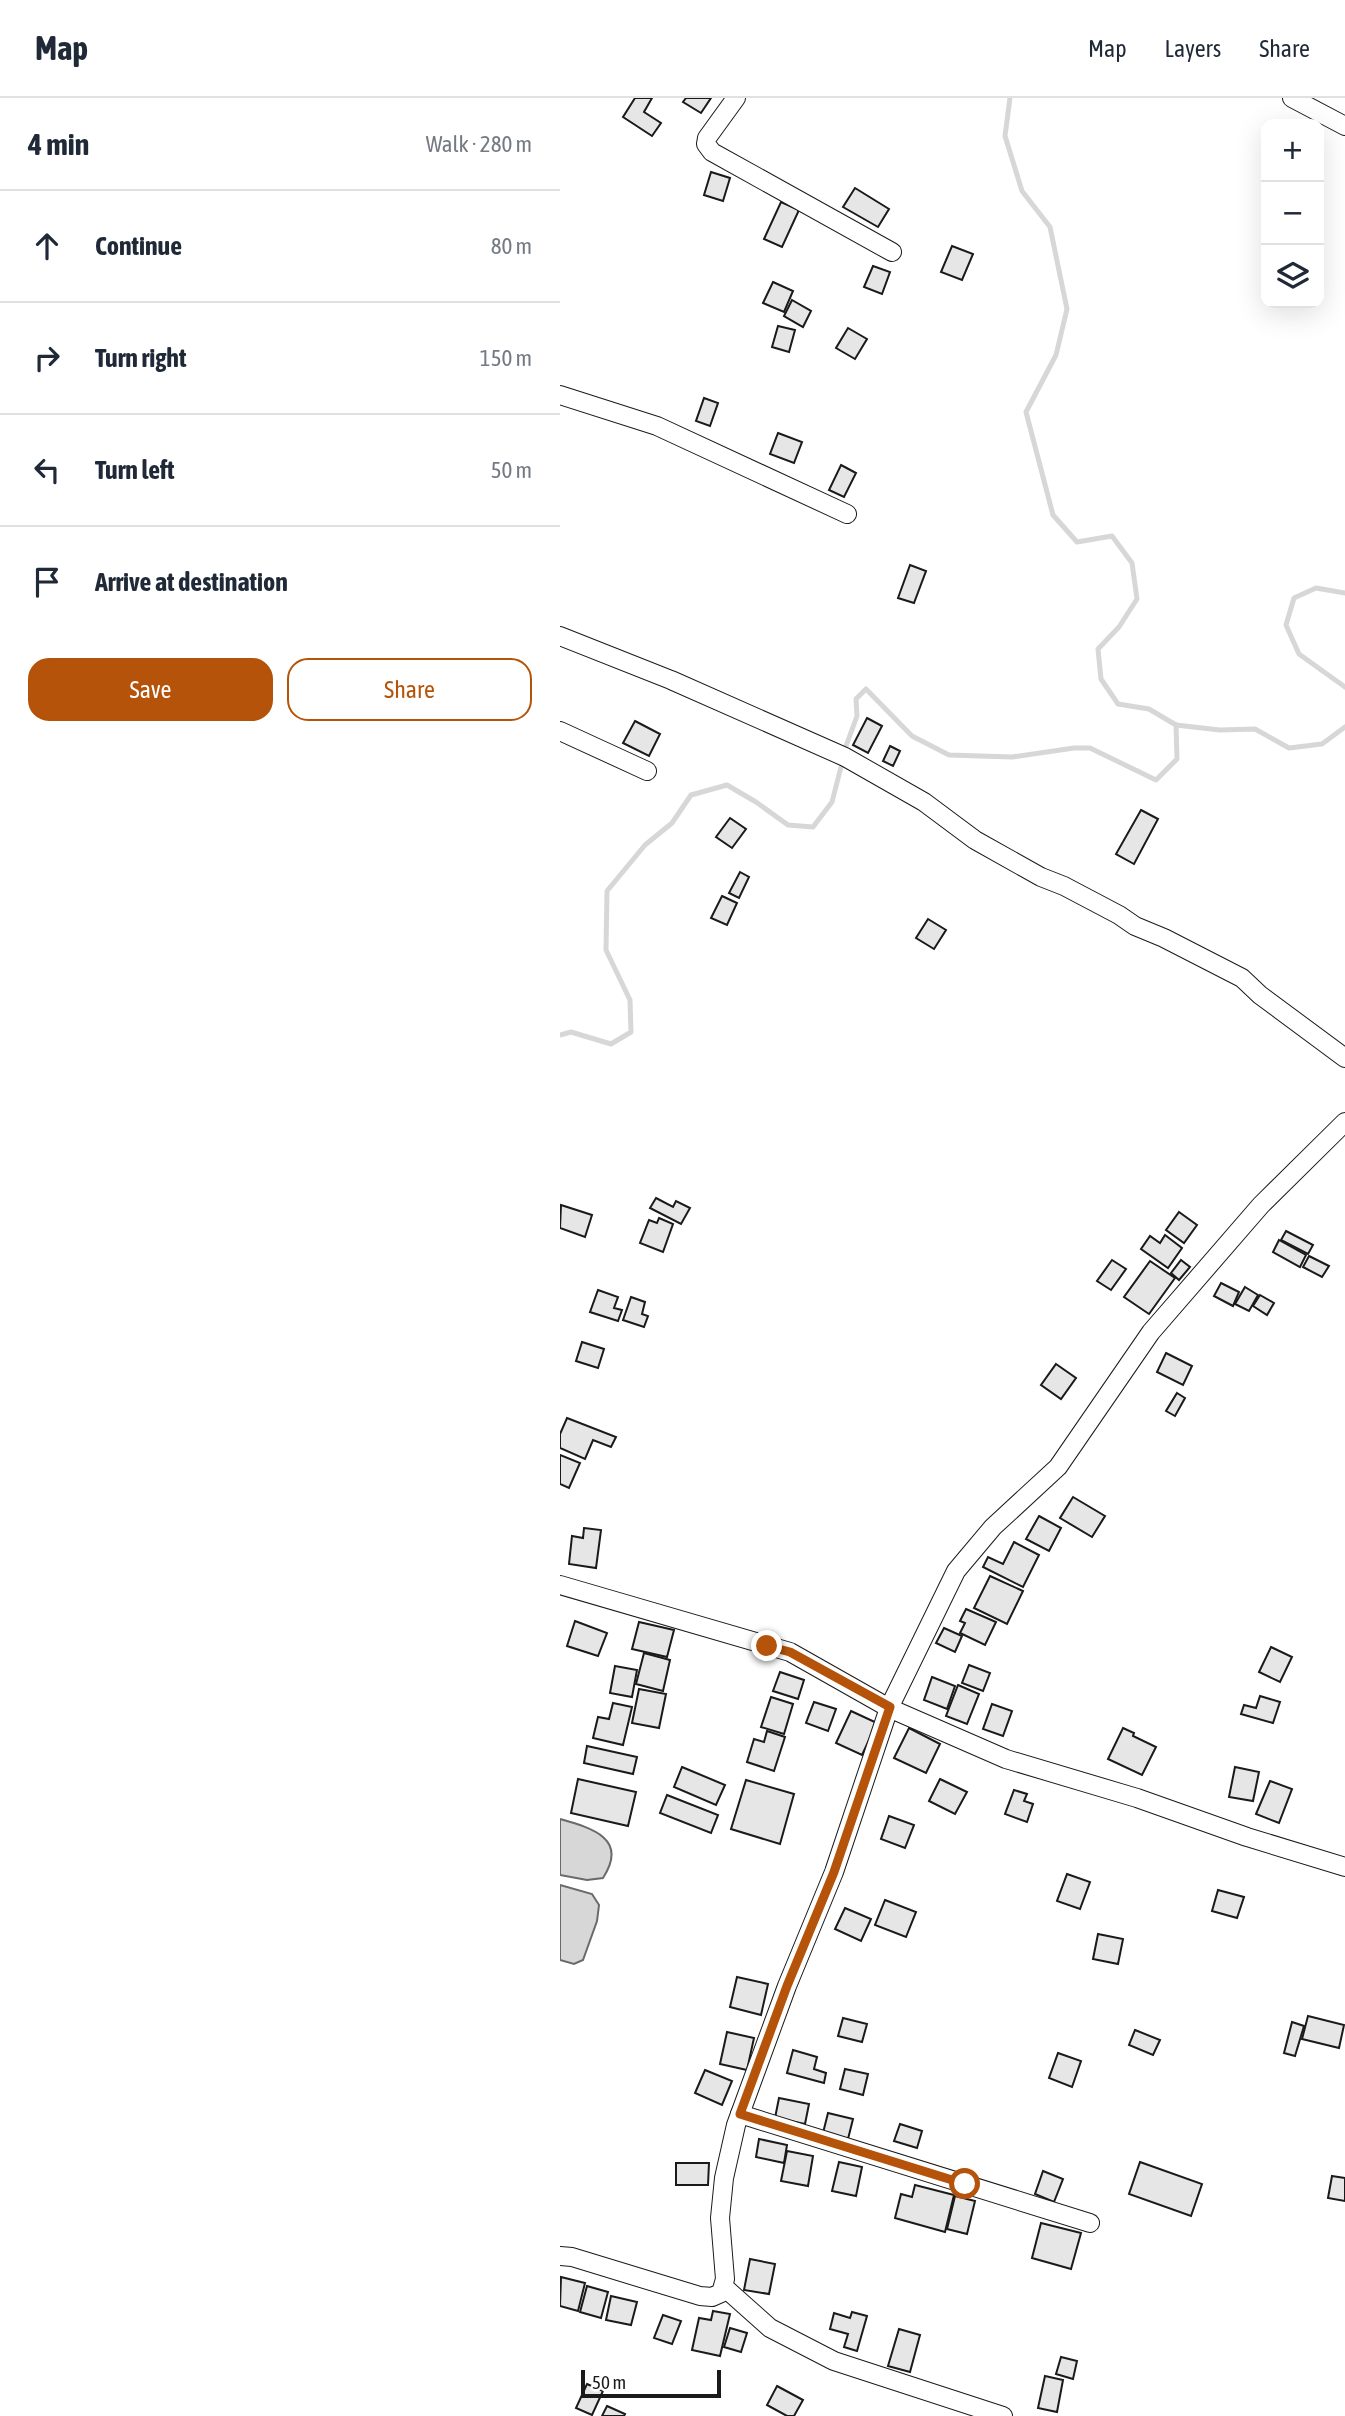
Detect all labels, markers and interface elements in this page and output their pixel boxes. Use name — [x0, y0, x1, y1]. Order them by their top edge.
text: Map — [35, 29, 88, 67]
text: Map — [1088, 35, 1127, 62]
text: Layers — [1165, 35, 1221, 62]
text: Share — [1259, 35, 1310, 62]
map controls — [1261, 119, 1324, 308]
button: + — [1261, 119, 1324, 182]
text: 4 min — [28, 127, 89, 161]
text: Walk · 280 m — [426, 131, 532, 157]
button: − — [1261, 182, 1324, 245]
icon: ahead — [28, 227, 66, 265]
text: Continue — [95, 231, 182, 261]
text: 80 m — [491, 233, 532, 259]
button: layers — [1261, 245, 1324, 308]
icon: right — [28, 339, 66, 377]
text: Turn right — [95, 343, 186, 373]
text: 150 m — [480, 345, 532, 371]
icon: left — [28, 451, 66, 489]
text: Turn left — [95, 455, 175, 485]
text: 50 m — [491, 457, 532, 483]
icon: arrive — [28, 563, 66, 601]
text: Arrive at destination — [95, 567, 288, 597]
button: Save — [28, 658, 273, 721]
button: Share — [287, 658, 532, 721]
route end — [751, 1630, 782, 1661]
route start — [949, 2168, 980, 2199]
scale bar — [581, 2367, 721, 2399]
text: 50 m — [592, 2371, 626, 2393]

